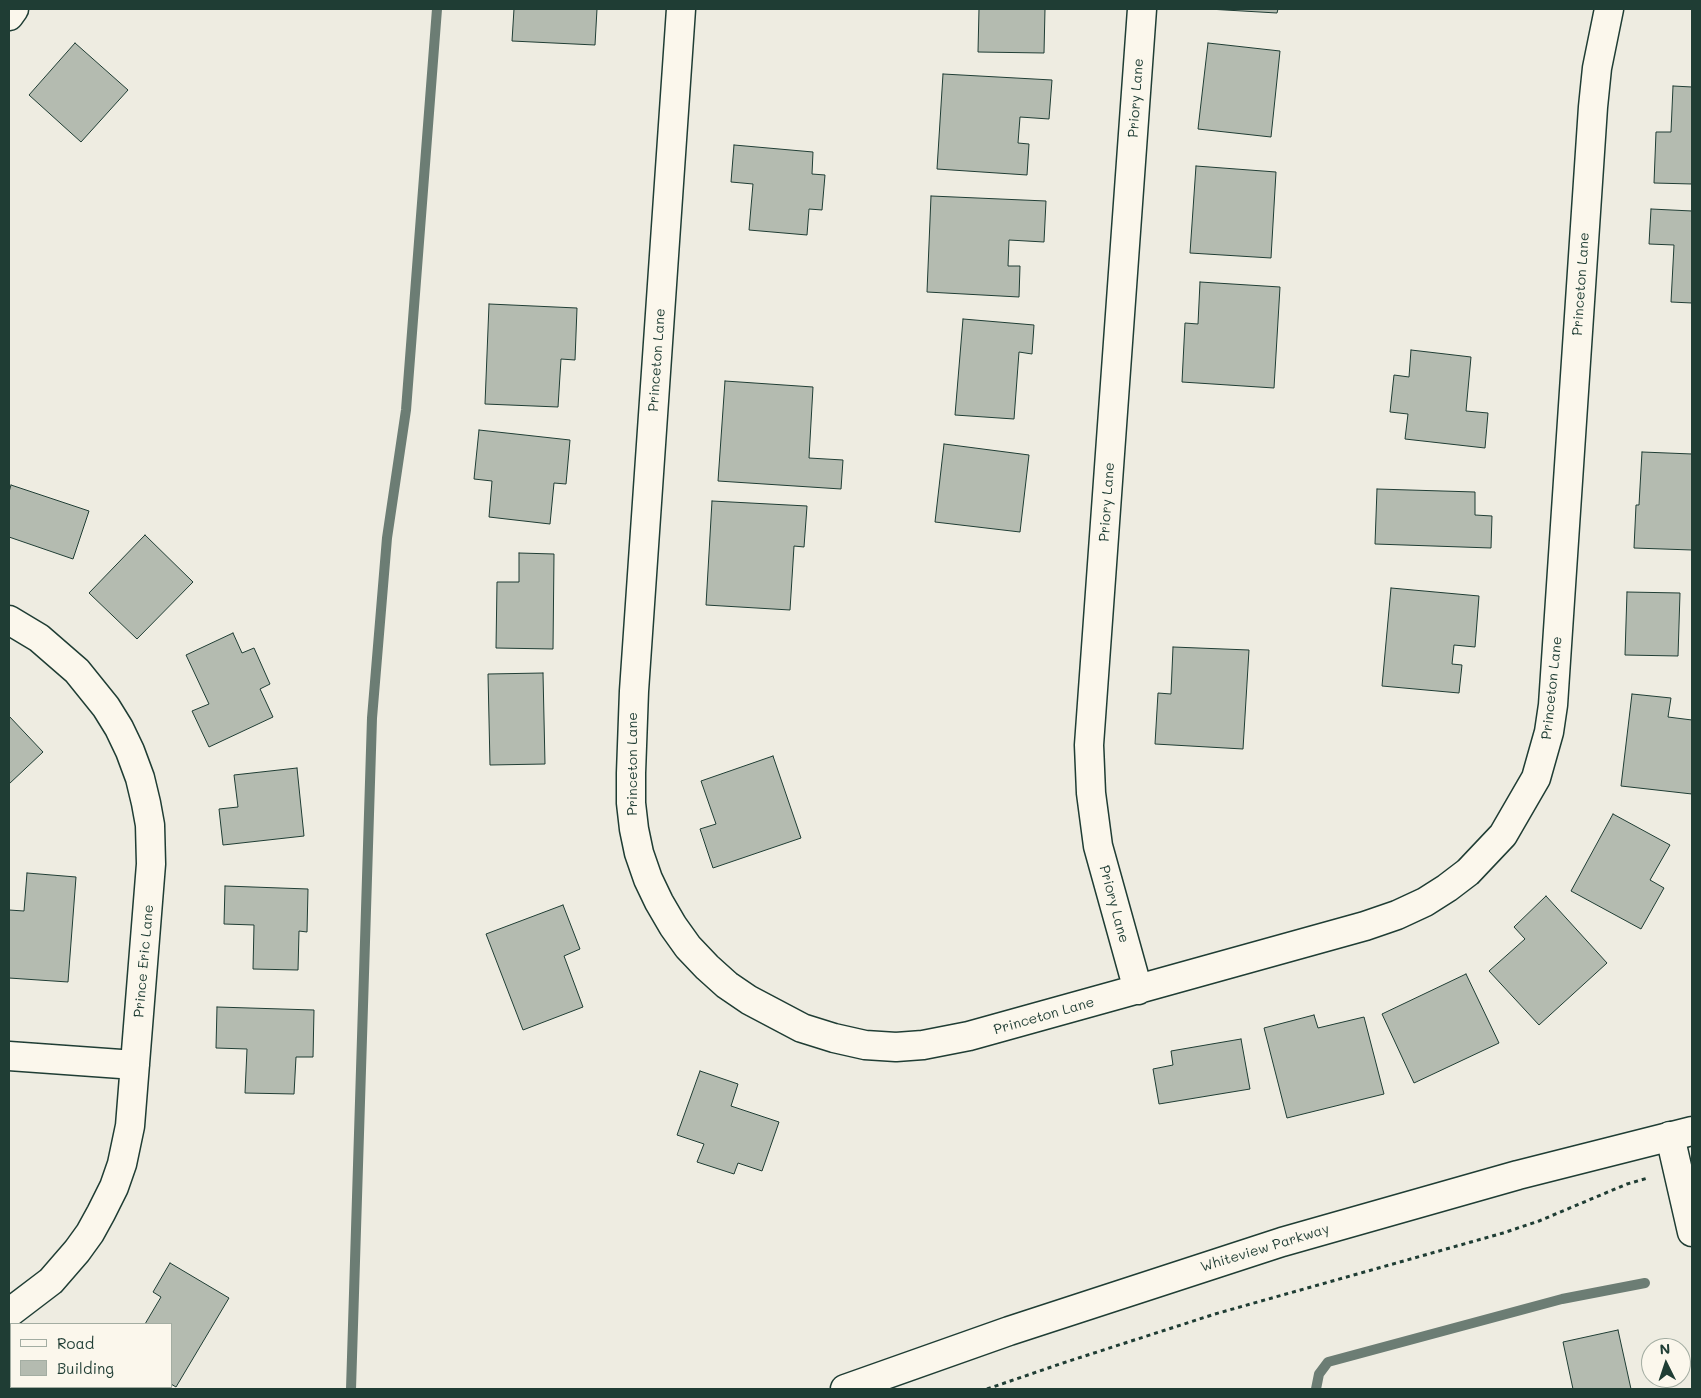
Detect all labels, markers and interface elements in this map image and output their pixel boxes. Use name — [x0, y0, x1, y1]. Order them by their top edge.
street label: Priory Lane — [1125, 58, 1147, 138]
street label: Princeton Lane — [1569, 232, 1593, 336]
street label: Princeton Lane — [645, 308, 669, 412]
street label: Priory Lane — [1096, 462, 1118, 542]
street label: Princeton Lane — [1538, 636, 1566, 740]
street label: Princeton Lane — [625, 712, 641, 816]
street label: Priory Lane — [1096, 863, 1132, 945]
street label: Prince Eric Lane — [131, 904, 157, 1018]
street label: Princeton Lane — [992, 994, 1096, 1038]
street label: Whiteview Parkway — [1199, 1220, 1331, 1276]
legend — [10, 1323, 172, 1388]
text: Road — [57, 1333, 94, 1353]
north arrow — [1641, 1338, 1691, 1388]
text: N — [1659, 1339, 1671, 1358]
text: Building — [57, 1358, 114, 1378]

